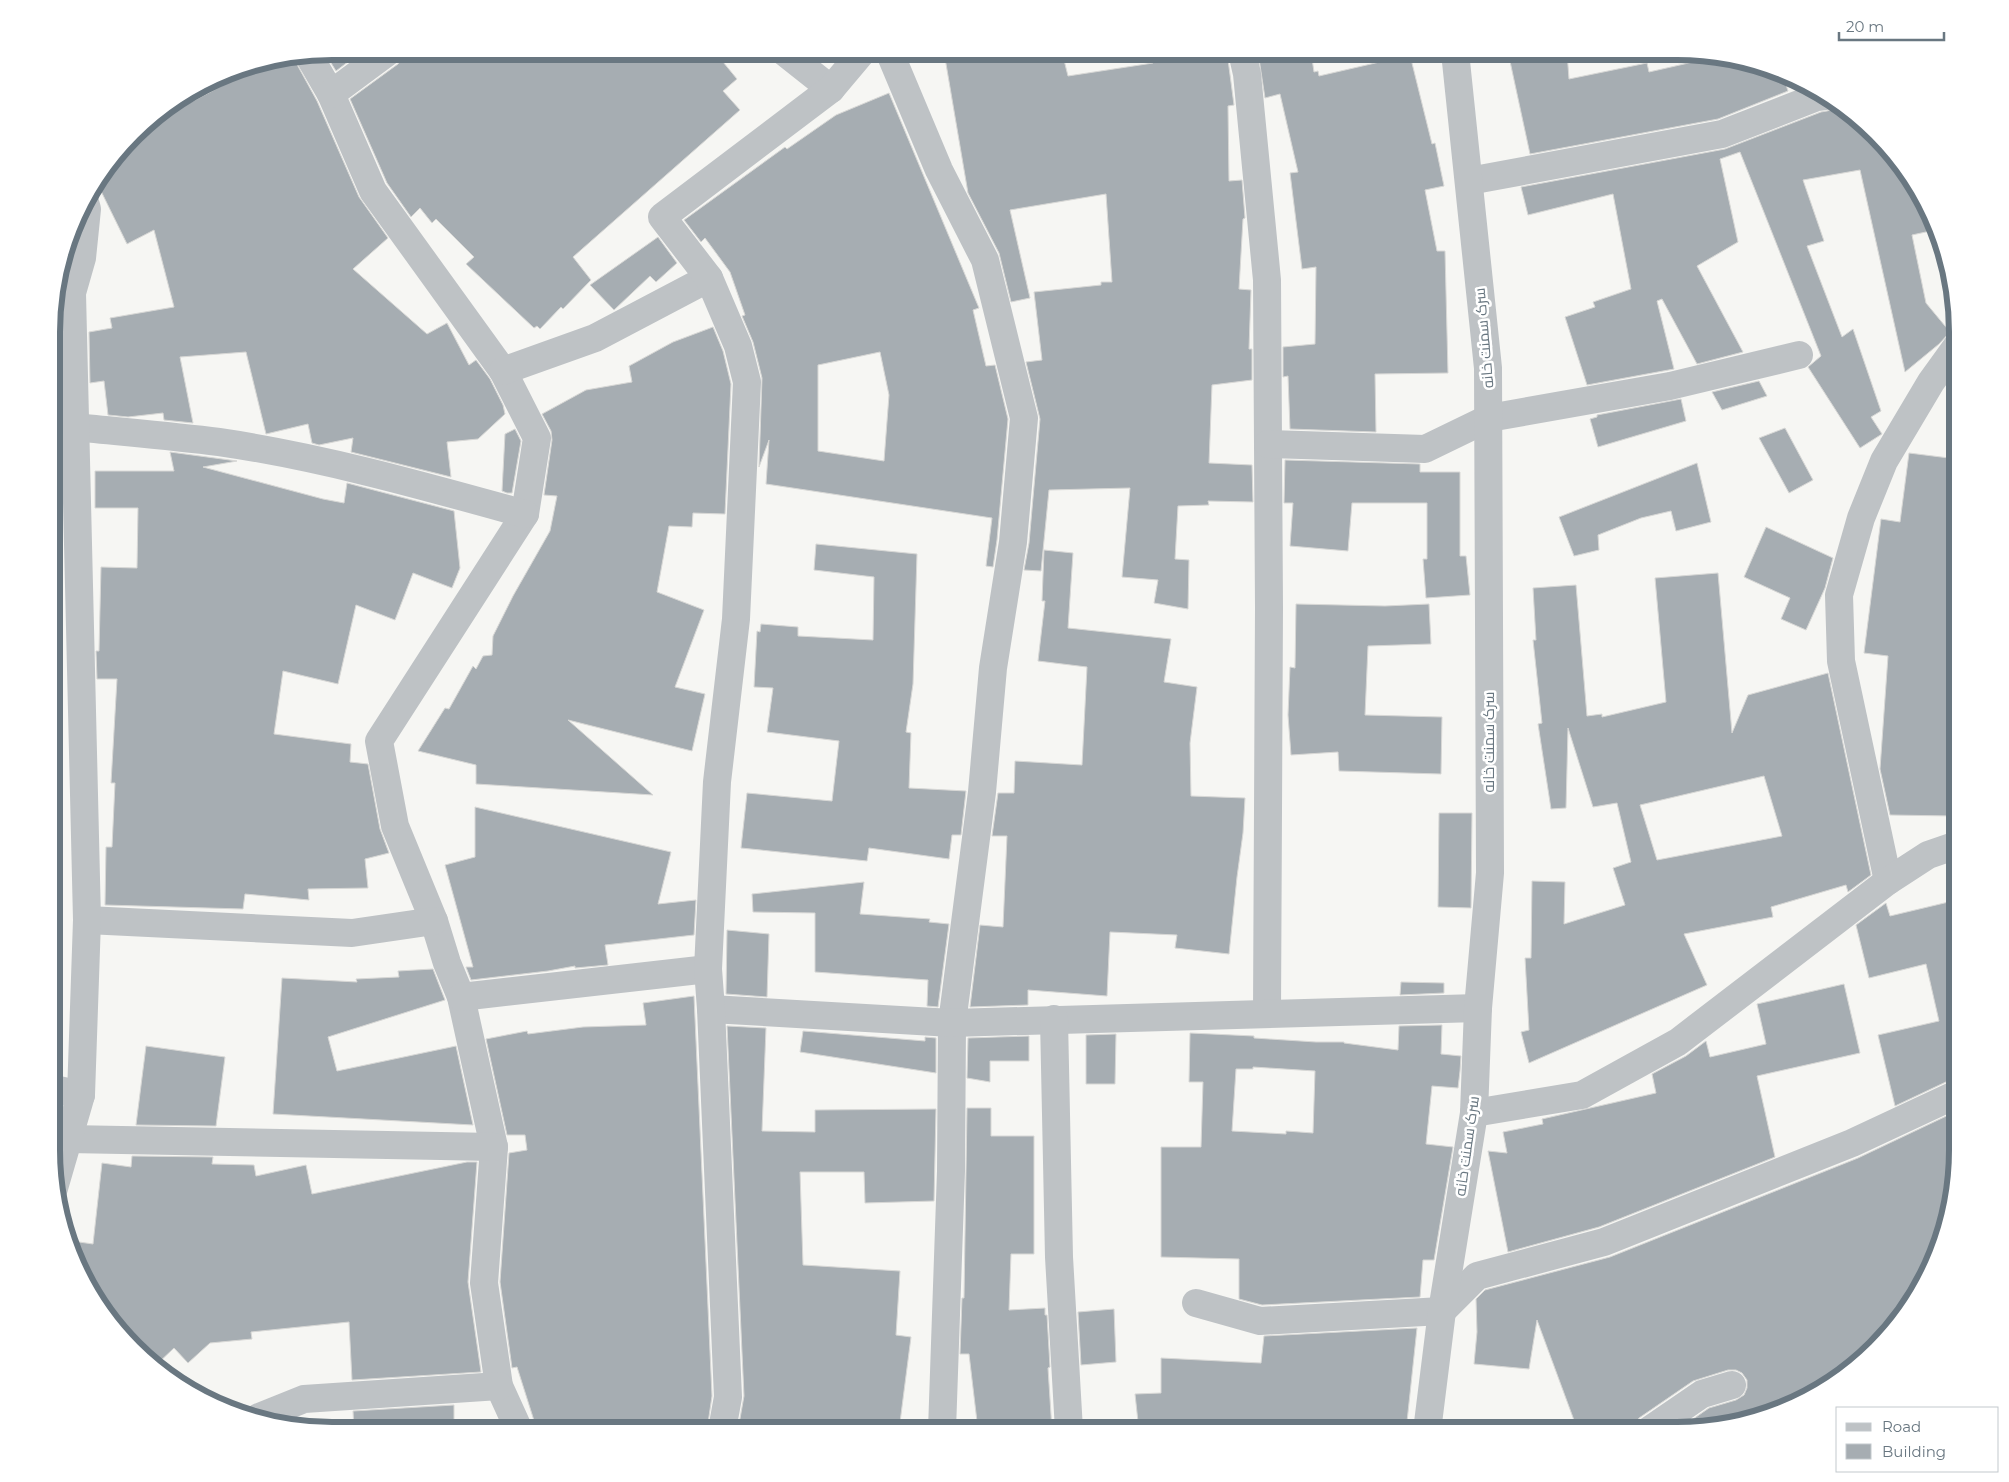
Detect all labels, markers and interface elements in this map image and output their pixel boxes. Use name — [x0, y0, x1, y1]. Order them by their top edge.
scale bar — [1839, 10, 1944, 42]
text: 20 m — [1846, 17, 1884, 36]
street label: سرک سمنت خانه — [1470, 287, 1497, 389]
street label: سرک سمنت خانه — [1479, 692, 1498, 792]
street label: سرک سمنت خانه — [1450, 1095, 1483, 1197]
legend — [1836, 1407, 1999, 1472]
text: Road — [1882, 1417, 1921, 1436]
text: Building — [1882, 1442, 1946, 1461]

